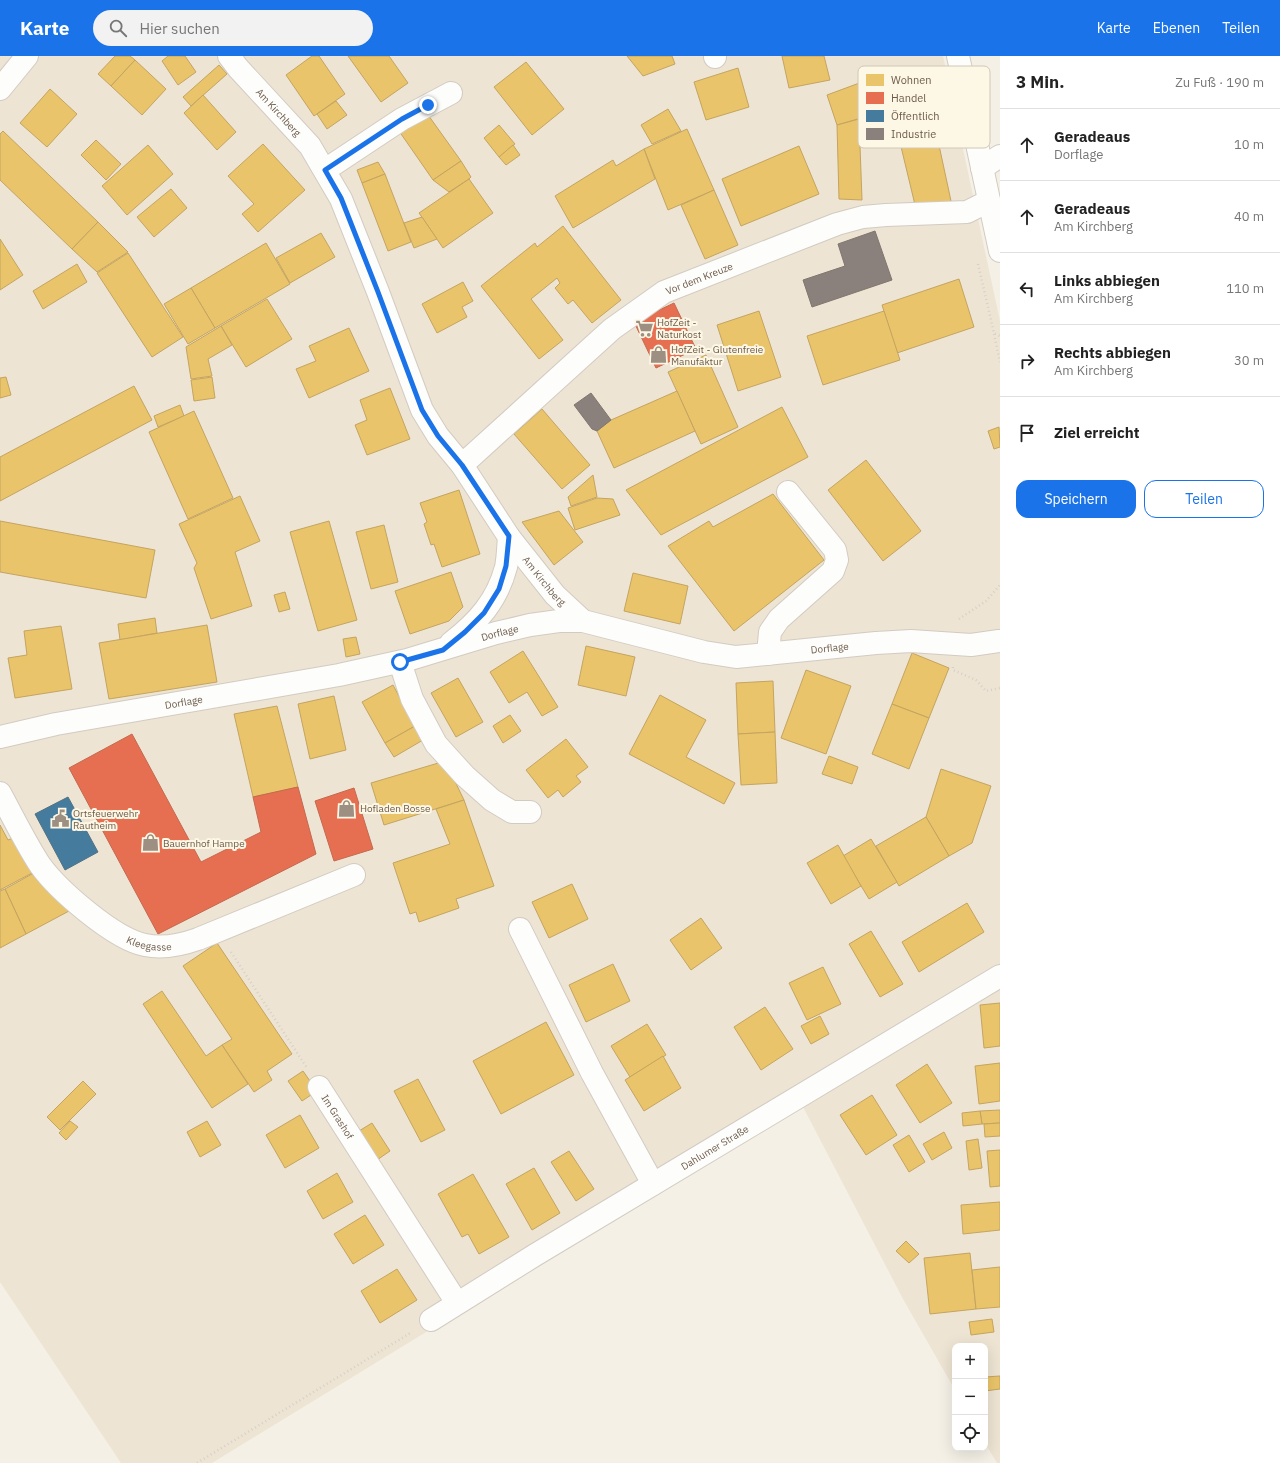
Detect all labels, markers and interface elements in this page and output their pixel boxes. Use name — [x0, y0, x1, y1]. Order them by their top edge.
search box — [93, 10, 373, 46]
text: Karte — [20, 16, 69, 40]
icon: search — [107, 17, 129, 39]
text: Hier suchen — [139, 19, 220, 38]
text: Karte — [1097, 19, 1131, 37]
text: Ebenen — [1153, 19, 1200, 37]
text: Teilen — [1222, 19, 1260, 37]
legend — [858, 66, 990, 148]
text: 3 Min. — [1016, 71, 1064, 93]
text: Wohnen — [891, 73, 932, 87]
text: Zu Fuß · 190 m — [1175, 74, 1264, 91]
street label: Am Kirchberg — [253, 86, 304, 140]
text: Handel — [891, 91, 926, 105]
route end — [419, 96, 437, 114]
text: Öffentlich — [891, 109, 940, 123]
text: Industrie — [891, 127, 936, 141]
text: Geradeaus — [1054, 127, 1130, 146]
icon: ahead — [1016, 134, 1038, 156]
text: 10 m — [1234, 136, 1264, 153]
text: Dorflage — [1054, 146, 1103, 163]
text: Geradeaus — [1054, 199, 1130, 218]
icon: ahead — [1016, 206, 1038, 228]
text: 40 m — [1234, 208, 1264, 225]
text: Am Kirchberg — [1054, 218, 1133, 235]
street label: Vor dem Kreuze — [664, 259, 735, 298]
text: Links abbiegen — [1054, 271, 1160, 290]
icon: left — [1016, 278, 1038, 300]
text: 110 m — [1226, 280, 1264, 297]
text: Am Kirchberg — [1054, 290, 1133, 307]
place label: HofZeit - Naturkost — [657, 316, 702, 341]
supermarket icon: HofZeit - Naturkost — [634, 318, 654, 338]
place label: HofZeit - Glutenfreie Manufaktur — [671, 343, 764, 368]
text: Rechts abbiegen — [1054, 343, 1171, 362]
shop icon: HofZeit - Glutenfreie Manufaktur — [648, 345, 668, 365]
icon: right — [1016, 350, 1038, 372]
text: 30 m — [1234, 352, 1264, 369]
text: Am Kirchberg — [1054, 362, 1133, 379]
icon: arrive — [1016, 422, 1038, 444]
text: Ziel erreicht — [1054, 423, 1140, 442]
button: Speichern — [1016, 480, 1136, 518]
button: Teilen — [1144, 480, 1264, 518]
street label: Am Kirchberg — [520, 554, 569, 609]
street label: Dorflage — [480, 622, 520, 644]
street label: Dorflage — [810, 640, 850, 656]
route start — [391, 653, 409, 671]
street label: Dorflage — [164, 693, 204, 712]
shop icon: Hofladen Bosse — [337, 798, 357, 818]
place label: Hofladen Bosse — [360, 802, 431, 815]
place label: Ortsfeuerwehr Rautheim — [73, 807, 138, 832]
public building icon: Ortsfeuerwehr Rautheim — [50, 809, 70, 829]
shop icon: Bauernhof Hampe — [140, 833, 160, 853]
place label: Bauernhof Hampe — [163, 837, 245, 850]
street label: Kleegasse — [124, 933, 173, 954]
street label: Im Grashof — [318, 1092, 357, 1142]
street label: Dahlumer Straße — [679, 1122, 751, 1173]
map controls — [952, 1343, 988, 1451]
button: + — [952, 1343, 988, 1379]
button: − — [952, 1379, 988, 1415]
button: locate — [952, 1415, 988, 1451]

